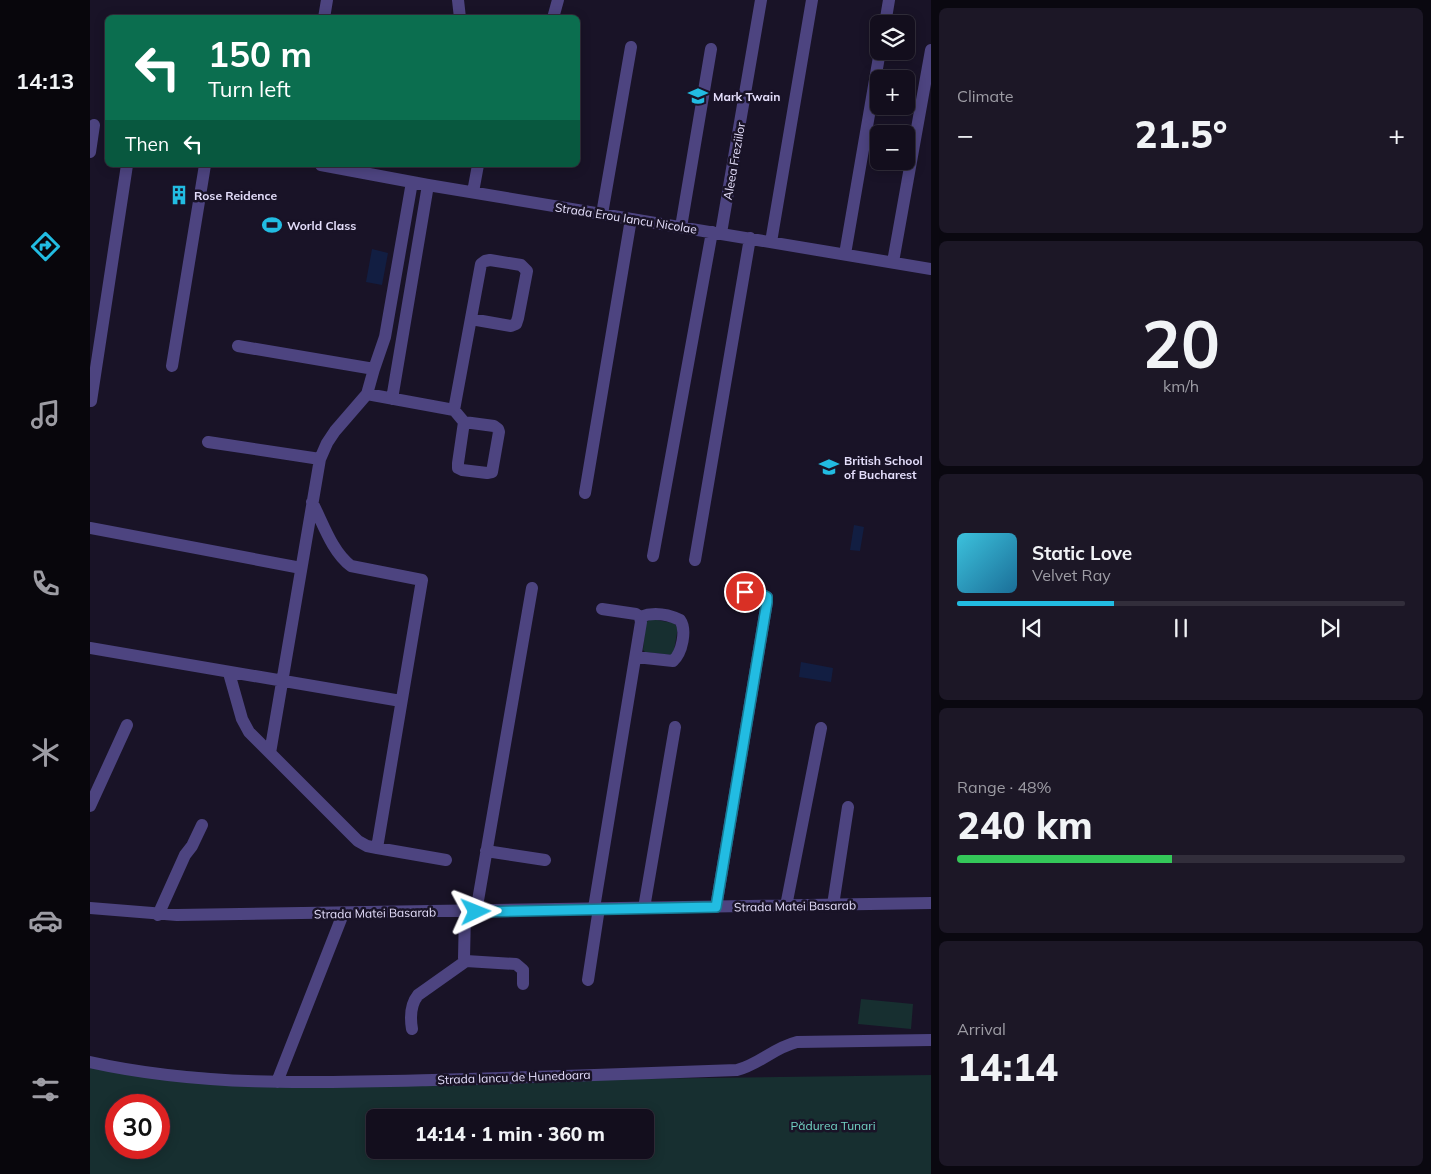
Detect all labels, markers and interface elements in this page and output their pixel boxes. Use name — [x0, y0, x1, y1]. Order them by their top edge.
map controls — [870, 15, 915, 170]
button: layers — [870, 15, 915, 60]
text: 150 m — [208, 32, 312, 76]
icon: left — [125, 35, 190, 100]
text: 14:13 — [16, 67, 74, 95]
button: + — [870, 70, 915, 115]
text: Turn left — [208, 75, 291, 103]
school or university icon: Mark Twain — [687, 85, 709, 107]
text: Climate — [957, 86, 1013, 106]
place label: Mark Twain — [713, 89, 780, 104]
text: 21.5° — [1135, 110, 1227, 158]
text: − — [957, 117, 974, 152]
text: + — [1388, 117, 1405, 152]
street label: Aleea Freziilor — [720, 120, 748, 201]
button: − — [870, 125, 915, 170]
icon: left — [179, 130, 207, 158]
text: Then — [125, 132, 169, 156]
building icon: Rose Reidence — [168, 184, 190, 206]
place label: Rose Reidence — [194, 188, 277, 203]
street label: Strada Erou Iancu Nicolae — [554, 199, 698, 237]
sports icon: World Class — [261, 214, 283, 236]
place label: World Class — [287, 218, 356, 233]
icon: directions — [28, 229, 63, 264]
text: 20 — [1142, 303, 1220, 384]
text: km/h — [1163, 376, 1199, 396]
icon: music — [28, 397, 63, 432]
place label: British School of Bucharest — [844, 453, 923, 482]
school or university icon: British School of Bucharest — [818, 456, 840, 478]
text: Static Love — [1032, 541, 1132, 565]
text: Velvet Ray — [1032, 565, 1111, 585]
icon: phone — [28, 566, 63, 601]
pin — [724, 571, 766, 613]
icon: arrive — [731, 578, 759, 606]
icon: previous — [1018, 614, 1046, 642]
icon: pause — [1167, 614, 1195, 642]
icon: next — [1316, 614, 1344, 642]
icon: climate — [28, 735, 63, 770]
text: Range · 48% — [957, 777, 1052, 797]
text: 240 km — [957, 801, 1093, 849]
position arrow — [449, 885, 501, 937]
street label: Strada Matei Basarab — [734, 897, 856, 915]
icon: car — [28, 903, 63, 938]
street label: Strada Matei Basarab — [314, 904, 436, 922]
text: Arrival — [957, 1019, 1006, 1039]
text: 14:14 — [957, 1043, 1058, 1091]
street label: Strada Iancu de Hunedoara — [437, 1067, 591, 1087]
icon: filters — [28, 1072, 63, 1107]
speed limit sign: 30 — [105, 1094, 170, 1159]
park label: Pădurea Tunari — [790, 1118, 876, 1133]
text: 14:14 · 1 min · 360 m — [415, 1122, 605, 1146]

